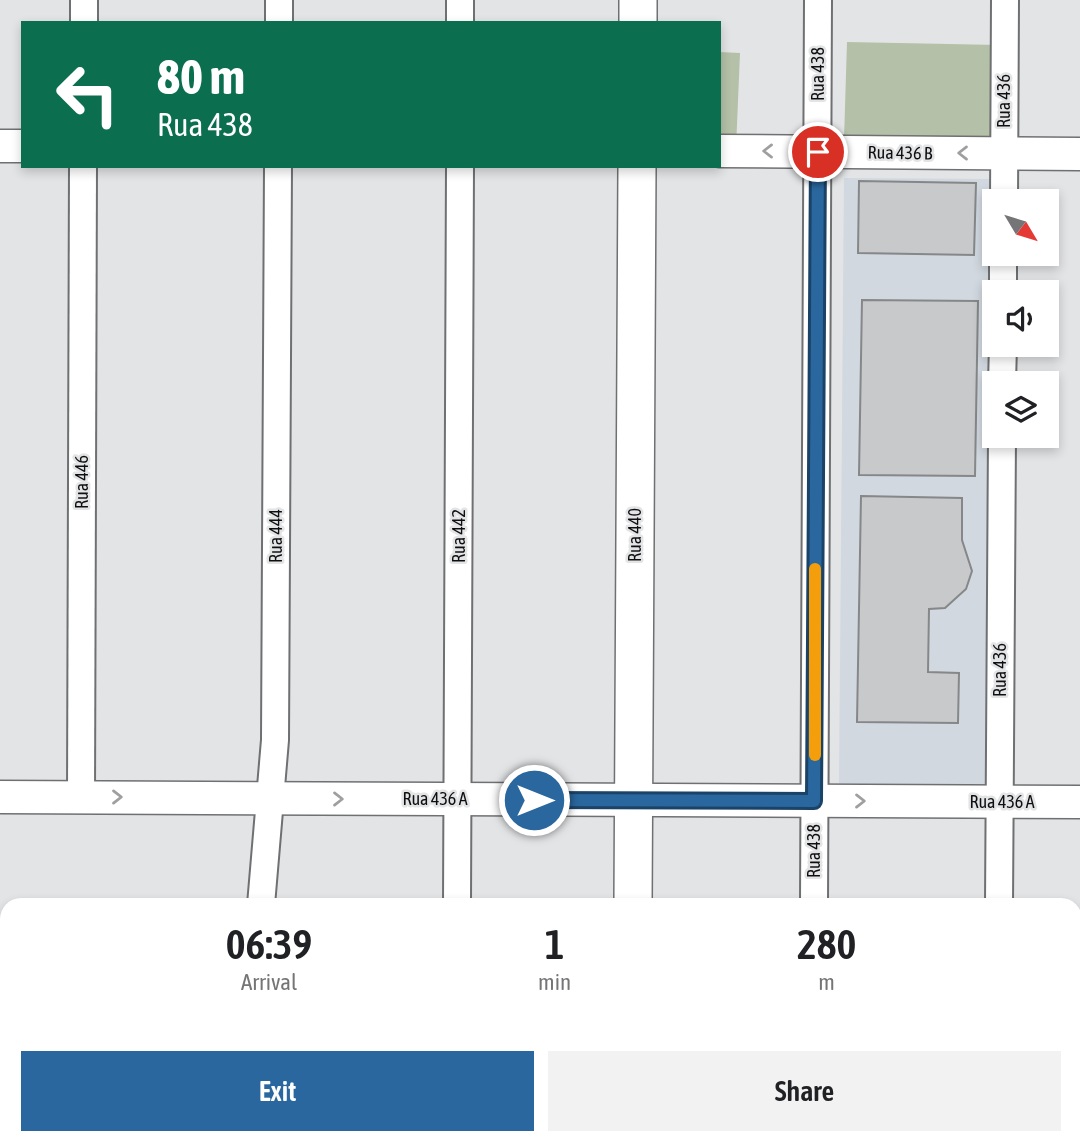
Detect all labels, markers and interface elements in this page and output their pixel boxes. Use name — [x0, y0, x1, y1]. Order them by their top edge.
street label: Rua 438 — [807, 47, 828, 101]
text: 80 m — [157, 48, 245, 104]
icon: left — [42, 49, 133, 140]
street label: Rua 436 — [993, 74, 1014, 128]
text: Rua 438 — [157, 106, 253, 143]
pin — [788, 122, 848, 182]
icon: arrive — [799, 133, 837, 171]
street label: Rua 436 B — [867, 141, 933, 164]
one-way arrow — [763, 144, 774, 159]
one-way arrow — [957, 145, 968, 161]
north arrow — [982, 189, 1059, 266]
map controls — [982, 189, 1059, 448]
button: sound — [982, 280, 1059, 357]
button: layers — [982, 371, 1059, 448]
street label: Rua 446 — [71, 455, 92, 509]
street label: Rua 440 — [624, 508, 645, 562]
street label: Rua 444 — [265, 509, 286, 563]
street label: Rua 442 — [448, 509, 469, 563]
street label: Rua 436 — [989, 643, 1010, 697]
position arrow — [497, 763, 571, 837]
street label: Rua 436 A — [402, 788, 468, 809]
one-way arrow — [112, 790, 123, 805]
one-way arrow — [333, 791, 344, 807]
street label: Rua 436 A — [969, 791, 1035, 812]
one-way arrow — [855, 793, 865, 809]
street label: Rua 438 — [803, 824, 824, 878]
text: 06:39 — [226, 920, 312, 968]
text: 1 — [545, 920, 564, 968]
text: 280 — [797, 920, 856, 968]
text: Arrival — [241, 969, 297, 995]
text: min — [538, 969, 571, 995]
text: m — [818, 969, 835, 995]
button: Exit — [21, 1051, 534, 1131]
button: Share — [548, 1051, 1061, 1131]

